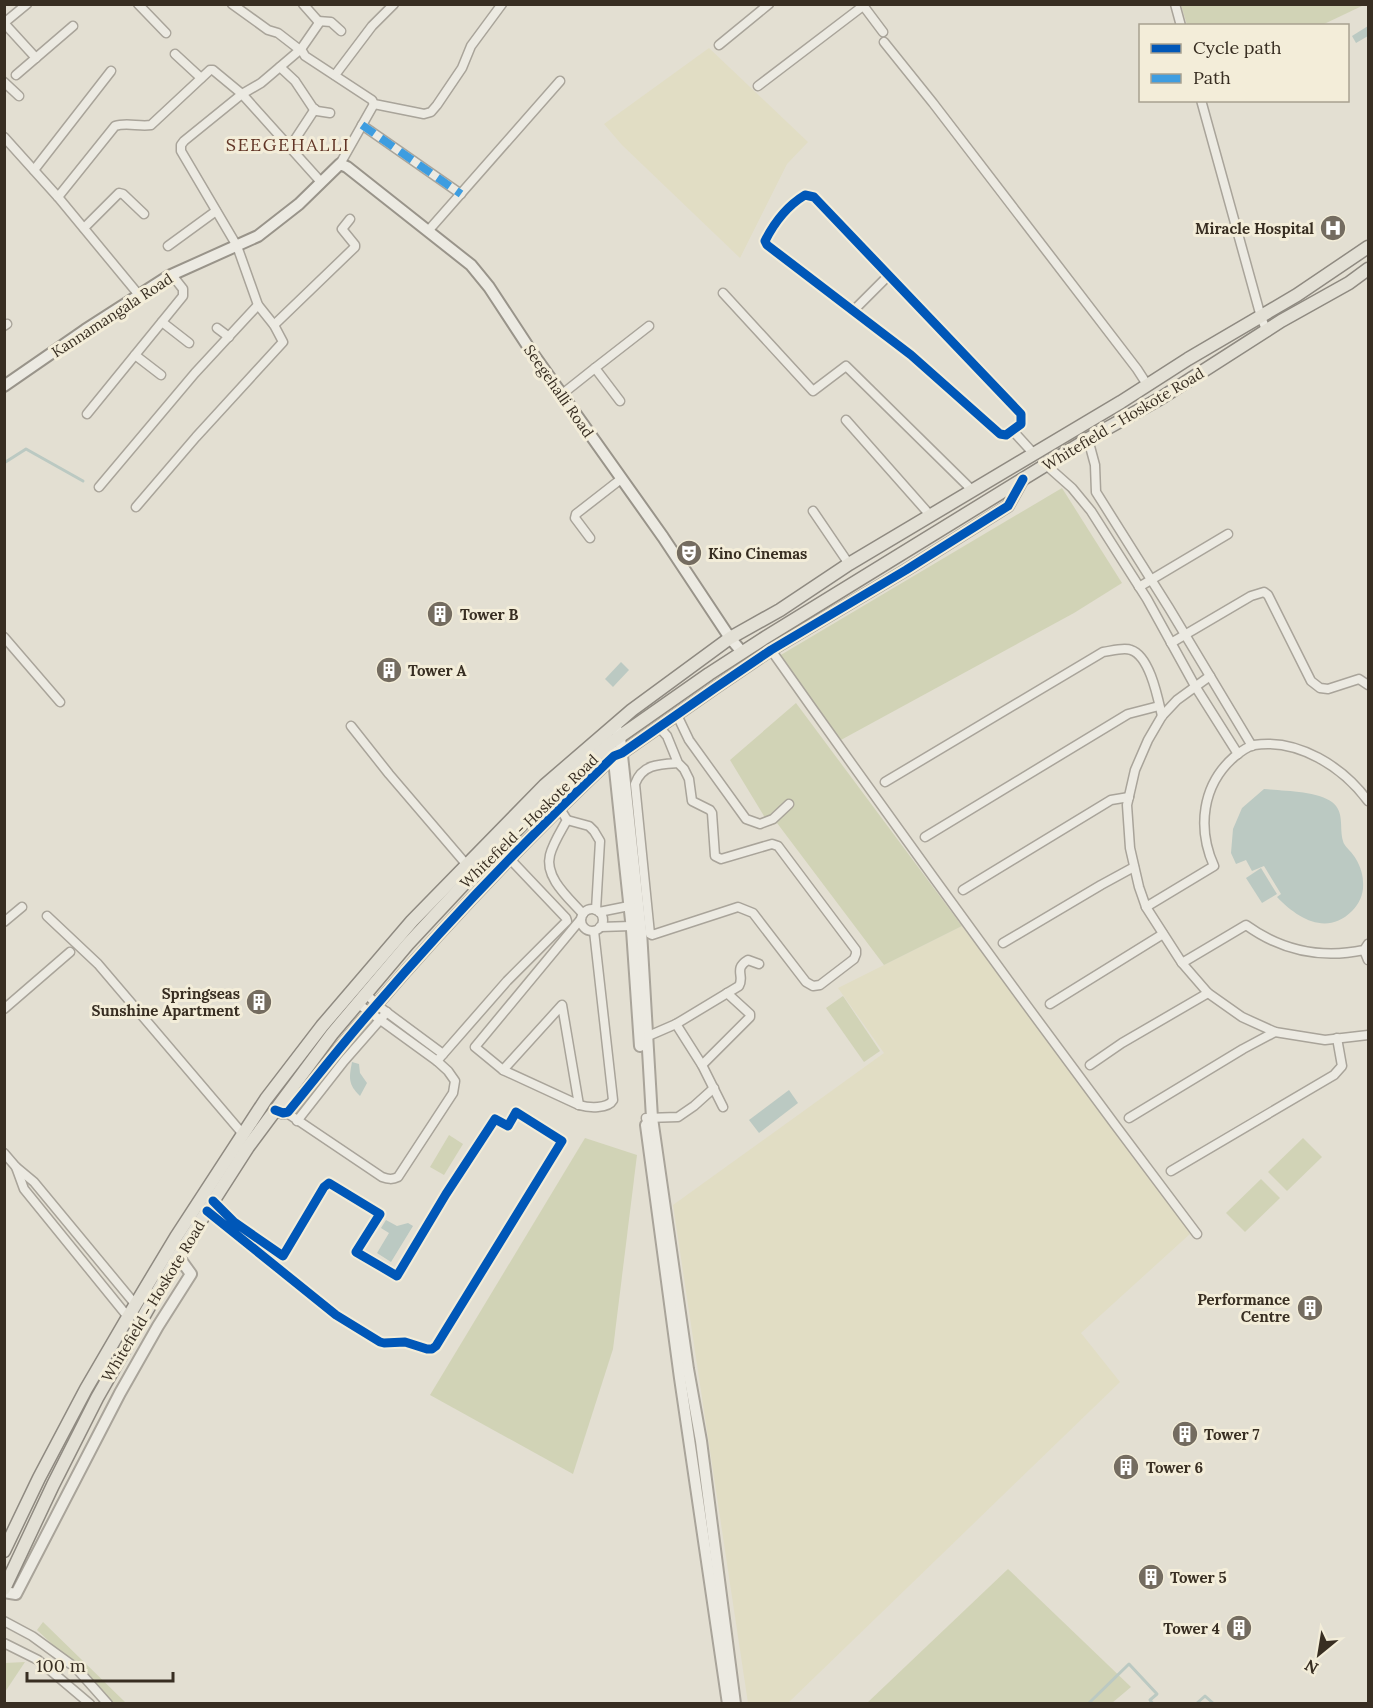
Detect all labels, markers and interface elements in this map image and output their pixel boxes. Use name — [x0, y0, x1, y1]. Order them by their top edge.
legend — [1139, 24, 1349, 102]
text: Cycle path — [1193, 36, 1282, 59]
text: Path — [1193, 66, 1231, 89]
district label: SEEGEHALLI — [226, 133, 350, 156]
hospital icon: Miracle Hospital — [1318, 213, 1348, 243]
place label: Miracle Hospital — [1195, 219, 1314, 238]
street label: Kannamangala Road — [48, 269, 176, 361]
street label: Seegehalli Road — [520, 341, 598, 441]
street label: Whitefield - Hoskote Road — [1039, 363, 1207, 475]
theatre icon: Kino Cinemas — [674, 538, 704, 568]
place label: Kino Cinemas — [708, 544, 807, 563]
building icon: Tower B — [425, 599, 455, 629]
place label: Tower B — [460, 605, 519, 624]
building icon: Tower A — [374, 655, 404, 685]
place label: Tower A — [408, 661, 467, 680]
street label: Whitefield - Hoskote Road — [456, 750, 602, 892]
place label: Springseas Sunshine Apartment — [92, 984, 241, 1020]
building icon: Springseas Sunshine Apartment — [244, 987, 274, 1017]
street label: Whitefield - Hoskote Road — [97, 1217, 209, 1385]
place label: Performance Centre — [1197, 1290, 1290, 1326]
building icon: Performance Centre — [1295, 1293, 1325, 1323]
building icon: Tower 7 — [1170, 1419, 1200, 1449]
place label: Tower 7 — [1204, 1425, 1260, 1444]
building icon: Tower 6 — [1111, 1452, 1141, 1482]
place label: Tower 6 — [1146, 1458, 1203, 1477]
building icon: Tower 5 — [1136, 1562, 1166, 1592]
place label: Tower 5 — [1170, 1568, 1227, 1587]
building icon: Tower 4 — [1224, 1613, 1254, 1643]
place label: Tower 4 — [1163, 1619, 1220, 1638]
north arrow — [1289, 1624, 1349, 1684]
scale bar — [27, 1645, 172, 1683]
text: 100 m — [36, 1654, 86, 1677]
text: N — [1301, 1655, 1322, 1679]

